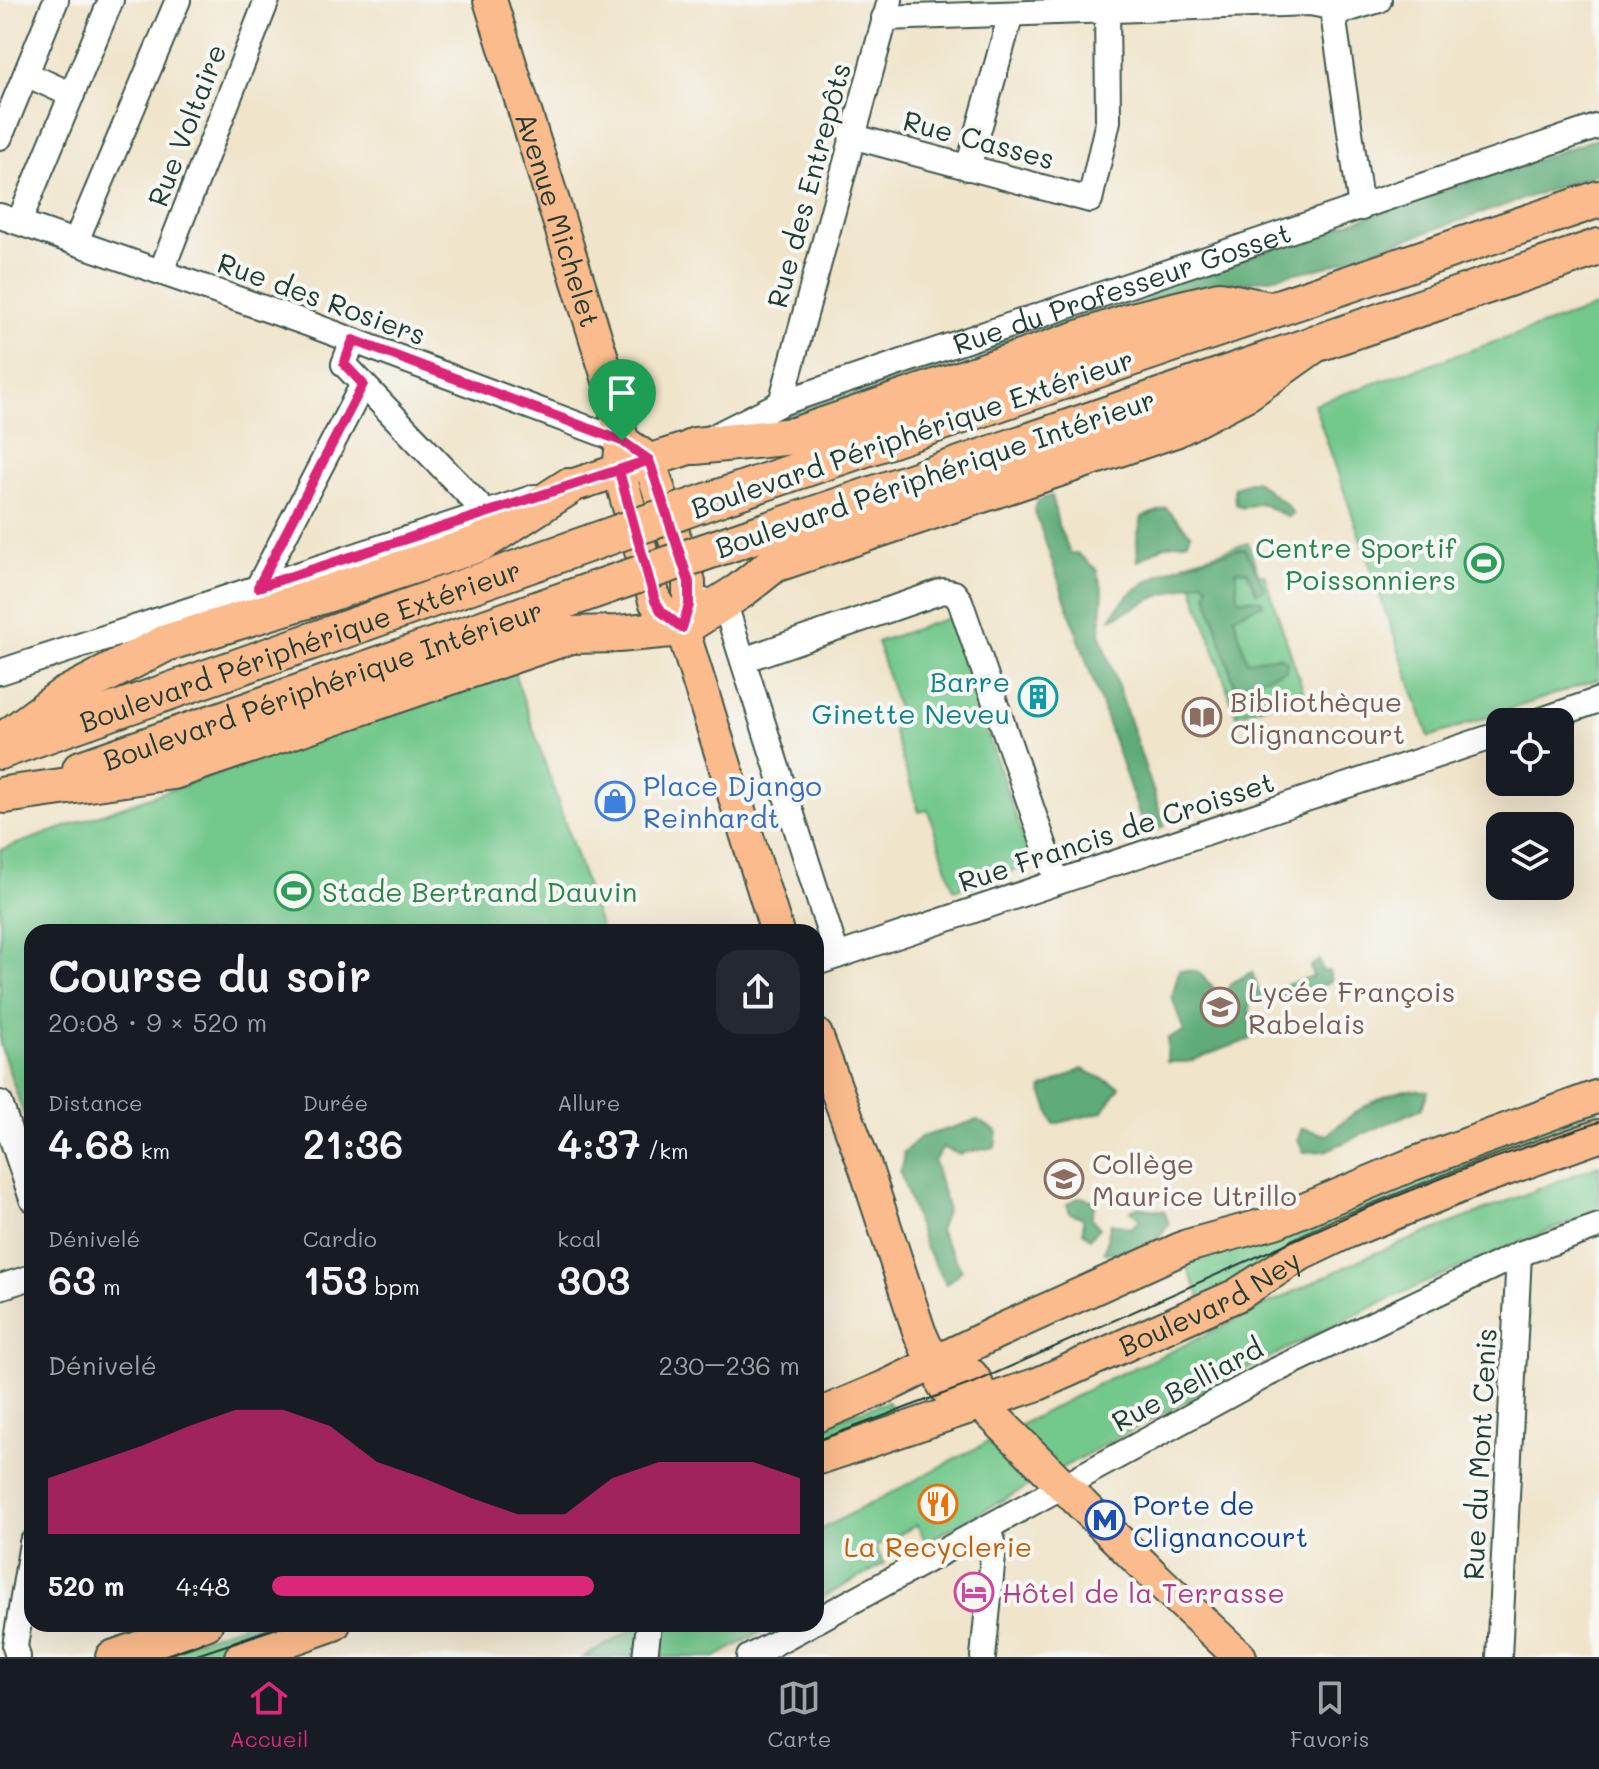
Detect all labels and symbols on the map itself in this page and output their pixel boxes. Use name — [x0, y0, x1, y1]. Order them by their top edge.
street label: Rue Voltaire — [139, 39, 233, 211]
street label: Rue des Entrepôts — [758, 58, 858, 312]
street label: Rue Casses — [899, 102, 1059, 176]
street label: Avenue Michelet — [508, 108, 609, 331]
street label: Rue du Professeur Gosset — [948, 214, 1296, 362]
street label: Rue des Rosiers — [213, 244, 431, 352]
street label: Boulevard Périphérique Extérieur — [686, 340, 1138, 526]
pin — [588, 359, 656, 441]
street label: Boulevard Périphérique Intérieur — [710, 381, 1160, 565]
place label: Centre Sportif Poissonniers — [1255, 529, 1457, 597]
sports icon: Centre Sportif Poissonniers — [1463, 542, 1505, 584]
street label: Boulevard Périphérique Extérieur — [74, 551, 526, 740]
street label: Boulevard Périphérique Intérieur — [98, 591, 547, 778]
place label: Barre Ginette Neveu — [811, 663, 1010, 731]
building icon: Barre Ginette Neveu — [1017, 676, 1059, 718]
place label: Bibliothèque Clignancourt — [1230, 683, 1405, 751]
library icon: Bibliothèque Clignancourt — [1181, 696, 1223, 738]
street label: Rue Francis de Croisset — [954, 763, 1278, 899]
place label: Place Django Reinhardt — [643, 767, 822, 835]
shop icon: Place Django Reinhardt — [594, 780, 636, 822]
sports icon: Stade Bertrand Dauvin — [273, 870, 315, 912]
place label: Stade Bertrand Dauvin — [322, 873, 637, 909]
place label: Lycée François Rabelais — [1248, 973, 1455, 1041]
school or university icon: Lycée François Rabelais — [1199, 986, 1241, 1028]
place label: Collège Maurice Utrillo — [1092, 1145, 1297, 1213]
school or university icon: Collège Maurice Utrillo — [1043, 1158, 1085, 1200]
street label: Boulevard Ney — [1113, 1241, 1307, 1364]
street label: Rue du Mont Cenis — [1454, 1327, 1504, 1581]
street label: Rue Belliard — [1105, 1329, 1269, 1439]
restaurant icon: La Recyclerie — [917, 1483, 959, 1525]
place label: Porte de Clignancourt — [1133, 1486, 1308, 1554]
metro station icon: Porte de Clignancourt — [1084, 1499, 1126, 1541]
place label: La Recyclerie — [844, 1528, 1032, 1564]
hotel icon: Hôtel de la Terrasse — [953, 1571, 995, 1613]
place label: Hôtel de la Terrasse — [1002, 1574, 1285, 1610]

